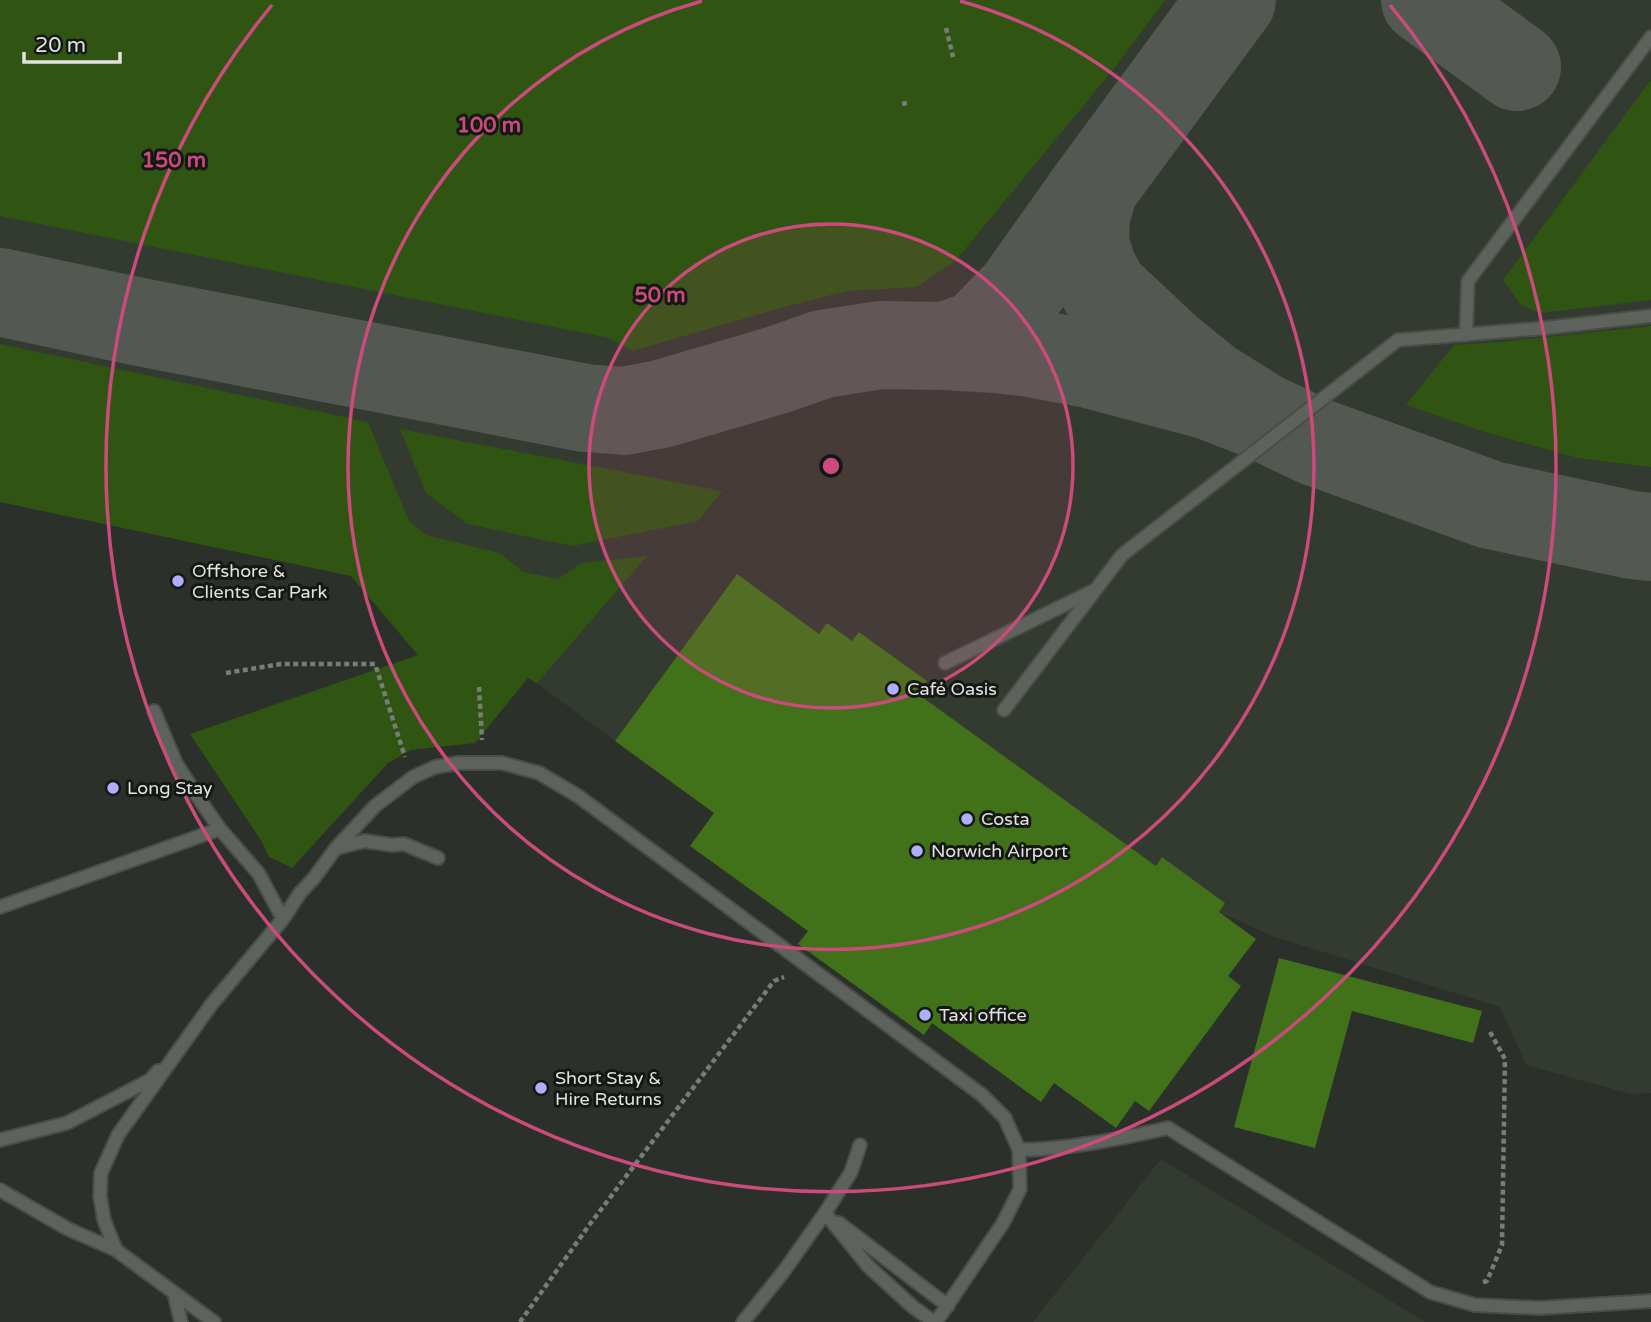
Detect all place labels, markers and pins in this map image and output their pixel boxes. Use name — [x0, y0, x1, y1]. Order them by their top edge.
centre of rings — [819, 454, 843, 478]
place label: Offshore & Clients Car Park — [192, 560, 327, 603]
marker: Offshore & Clients Car Park — [170, 573, 186, 589]
place label: Café Oasis — [907, 678, 997, 700]
marker: Café Oasis — [885, 681, 901, 697]
place label: Long Stay — [127, 777, 213, 799]
marker: Long Stay — [105, 780, 121, 796]
place label: Costa — [981, 808, 1030, 830]
marker: Costa — [959, 811, 975, 827]
place label: Norwich Airport — [931, 840, 1068, 862]
marker: Norwich Airport — [909, 843, 925, 859]
place label: Taxi office — [939, 1004, 1027, 1026]
marker: Taxi office — [917, 1007, 933, 1023]
place label: Short Stay & Hire Returns — [555, 1067, 662, 1110]
marker: Short Stay & Hire Returns — [533, 1080, 549, 1096]

